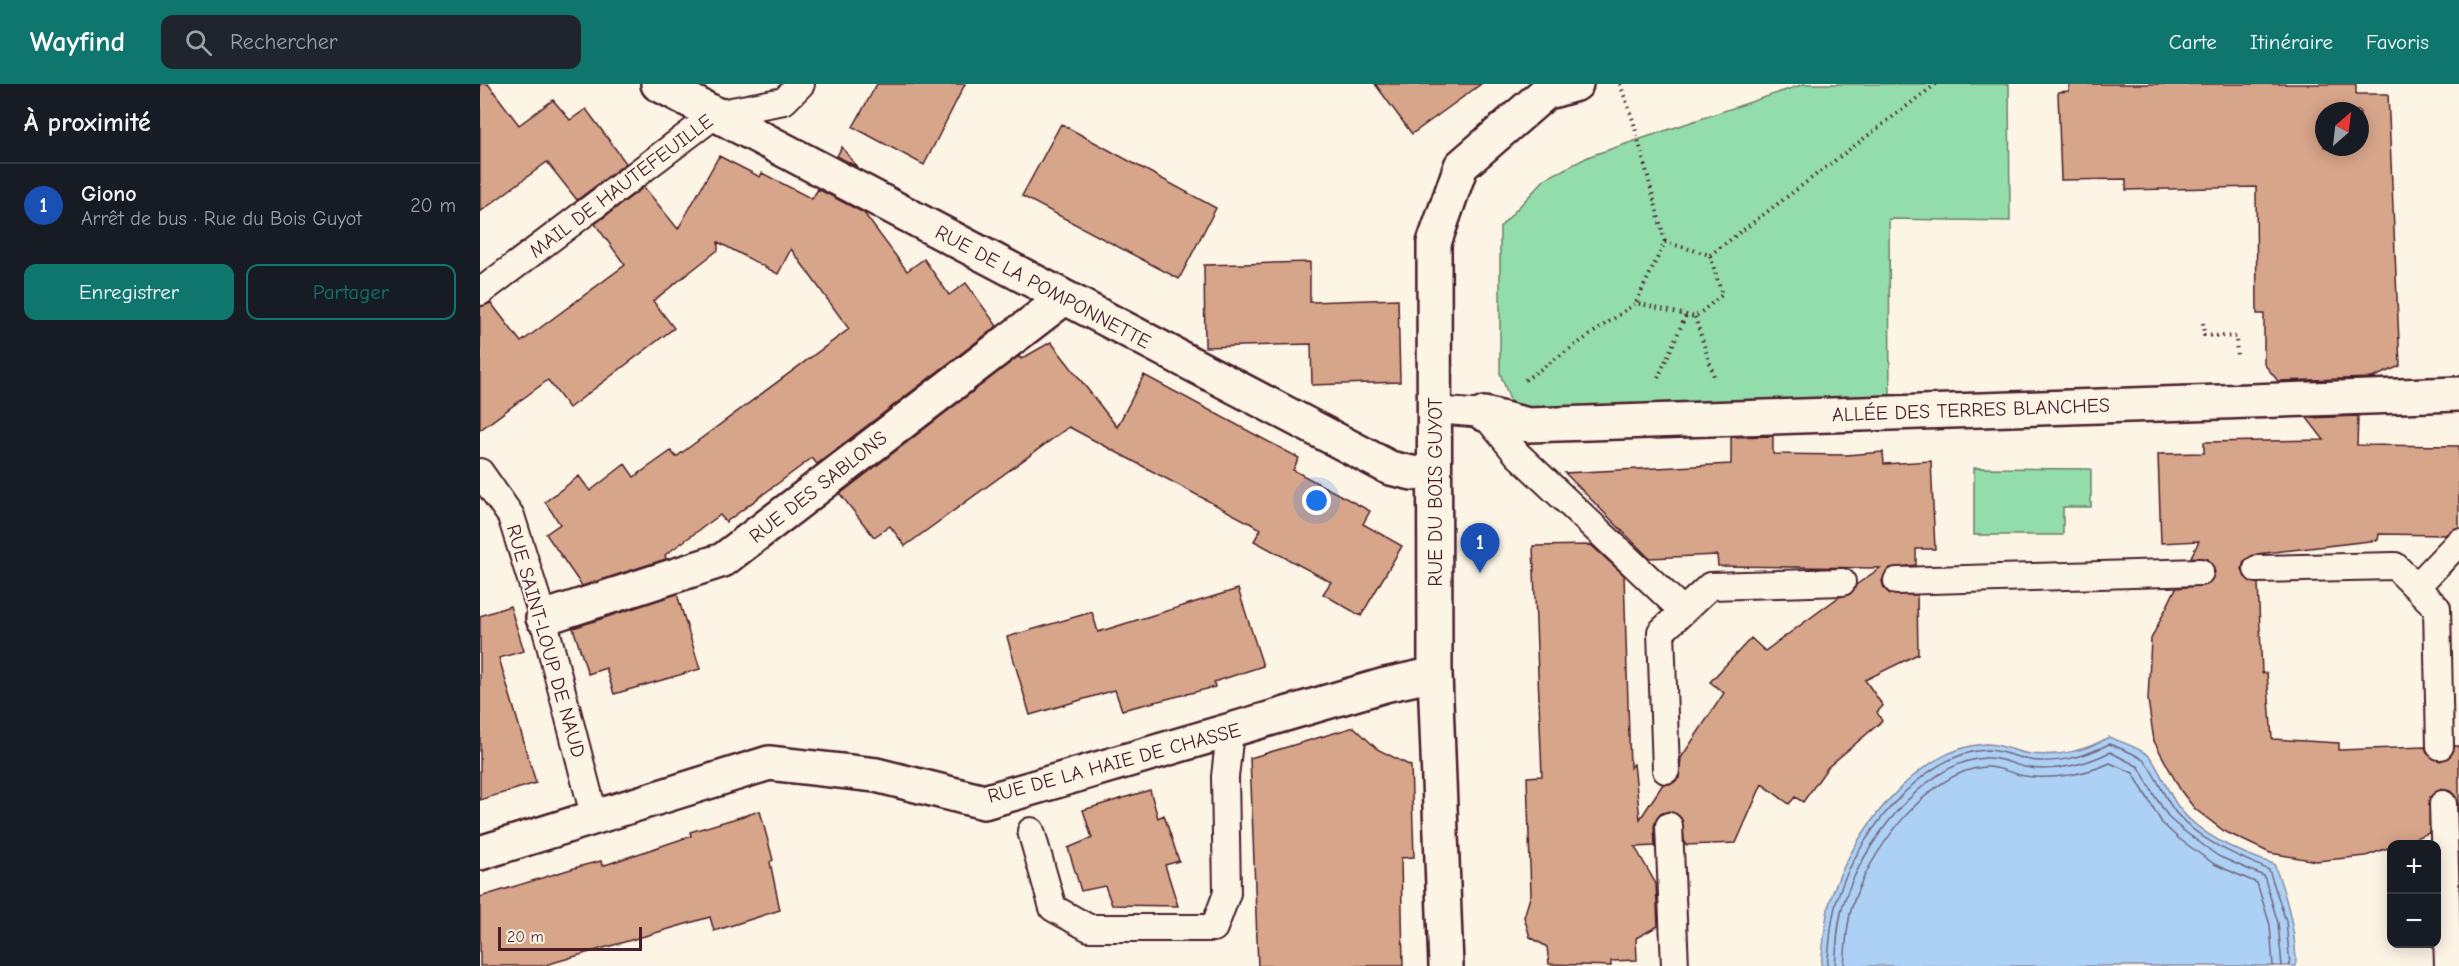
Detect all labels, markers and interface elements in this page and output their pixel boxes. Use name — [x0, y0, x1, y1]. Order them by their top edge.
search box — [161, 15, 581, 69]
text: Wayfind — [30, 26, 125, 58]
icon: search — [182, 26, 215, 59]
text: Rechercher — [230, 29, 338, 55]
text: Carte — [2169, 30, 2217, 54]
text: Itinéraire — [2250, 30, 2333, 54]
text: Favoris — [2366, 30, 2429, 54]
north arrow — [2315, 102, 2369, 156]
text: À proximité — [24, 108, 151, 138]
street label: MAIL DE HAUTEFEUILLE — [525, 109, 717, 263]
text: Giono — [81, 181, 137, 207]
text: 1 — [40, 194, 47, 217]
text: 20 m — [410, 194, 456, 217]
text: Arrêt de bus · Rue du Bois Guyot — [81, 207, 362, 230]
street label: RUE DE LA POMPONNETTE — [931, 220, 1155, 354]
button: Enregistrer — [24, 264, 234, 320]
button: Partager — [246, 264, 456, 320]
street label: ALLÉE DES TERRES BLANCHES — [1832, 394, 2110, 426]
street label: RUE DU BOIS GUYOT — [1424, 397, 1447, 587]
street label: RUE DES SABLONS — [745, 426, 891, 548]
your location — [1302, 486, 1331, 515]
street label: RUE SAINT-LOUP DE NAUD — [502, 522, 590, 760]
pin: 1 — [1460, 524, 1500, 573]
street label: RUE DE LA HAIE DE CHASSE — [985, 718, 1243, 808]
map controls — [2387, 840, 2441, 948]
button: + — [2387, 840, 2441, 894]
button: − — [2387, 894, 2441, 948]
scale bar — [498, 924, 642, 952]
text: 20 m — [507, 928, 544, 946]

